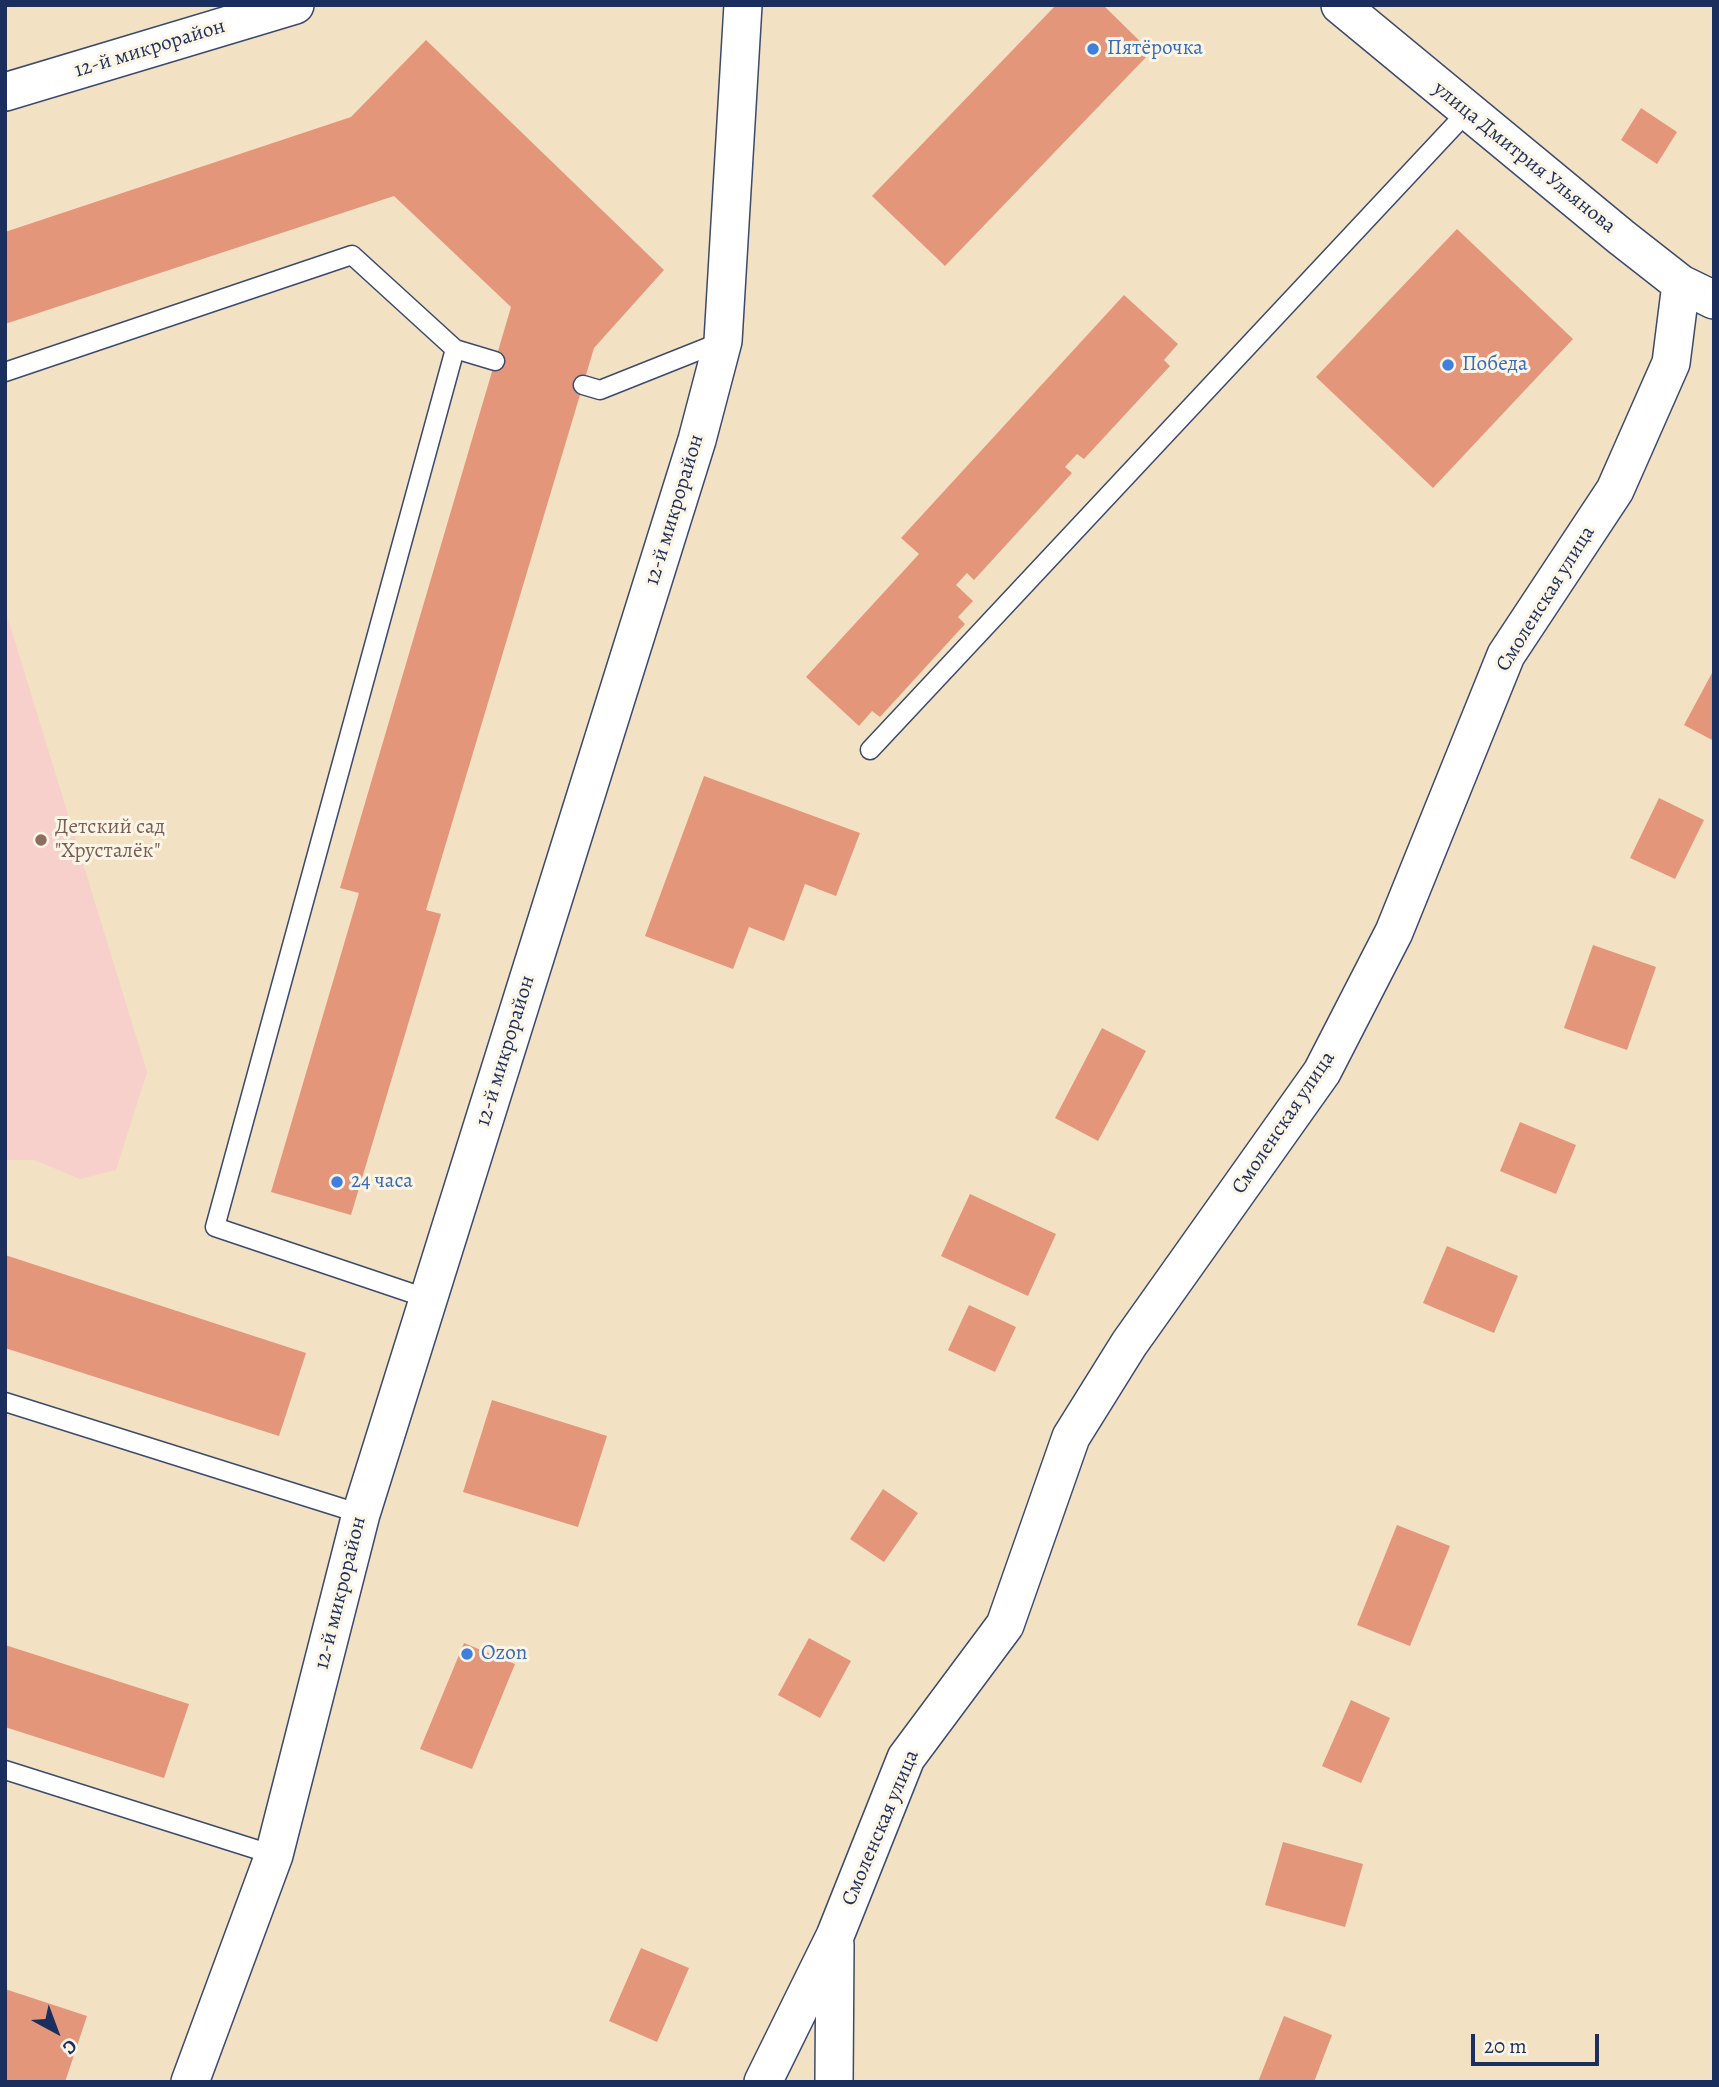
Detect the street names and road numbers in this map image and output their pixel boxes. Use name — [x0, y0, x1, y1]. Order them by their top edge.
street label: 12-й микрорайон — [72, 14, 228, 84]
street label: улица Дмитрия Ульянова — [1428, 77, 1620, 239]
street label: 12-й микрорайон — [640, 432, 710, 588]
street label: Смоленская улица — [1491, 522, 1601, 676]
street label: 12-й микрорайон — [471, 973, 541, 1129]
street label: Смоленская улица — [1227, 1047, 1341, 1199]
street label: 12-й микрорайон — [310, 1514, 372, 1672]
street label: Смоленская улица — [837, 1746, 925, 1910]

